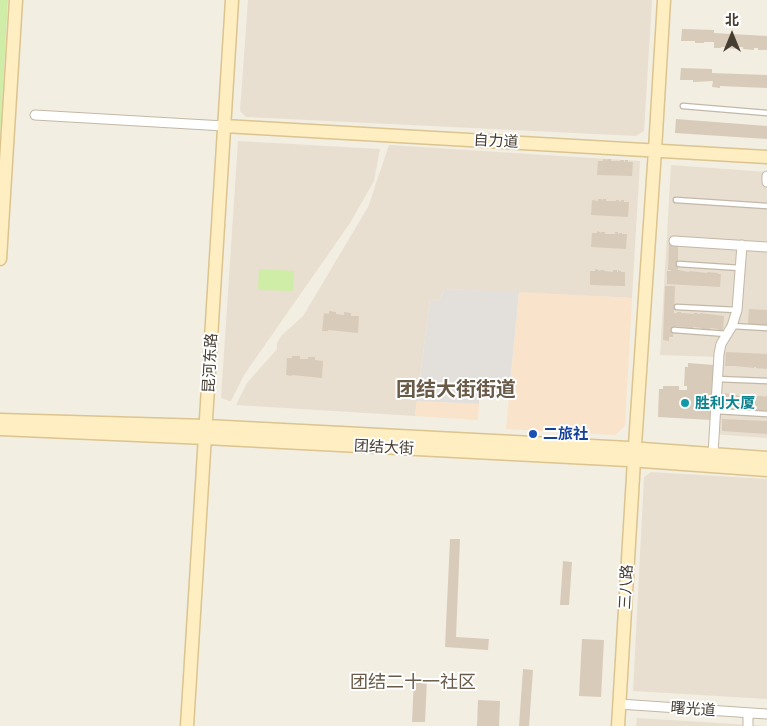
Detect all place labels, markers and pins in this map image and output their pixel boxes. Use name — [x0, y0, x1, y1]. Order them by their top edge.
place label: 胜利大厦 — [695, 394, 755, 412]
marker: 胜利大厦 — [679, 397, 691, 409]
place label: 二旅社 — [543, 425, 588, 443]
marker: 二旅社 — [527, 428, 539, 440]

